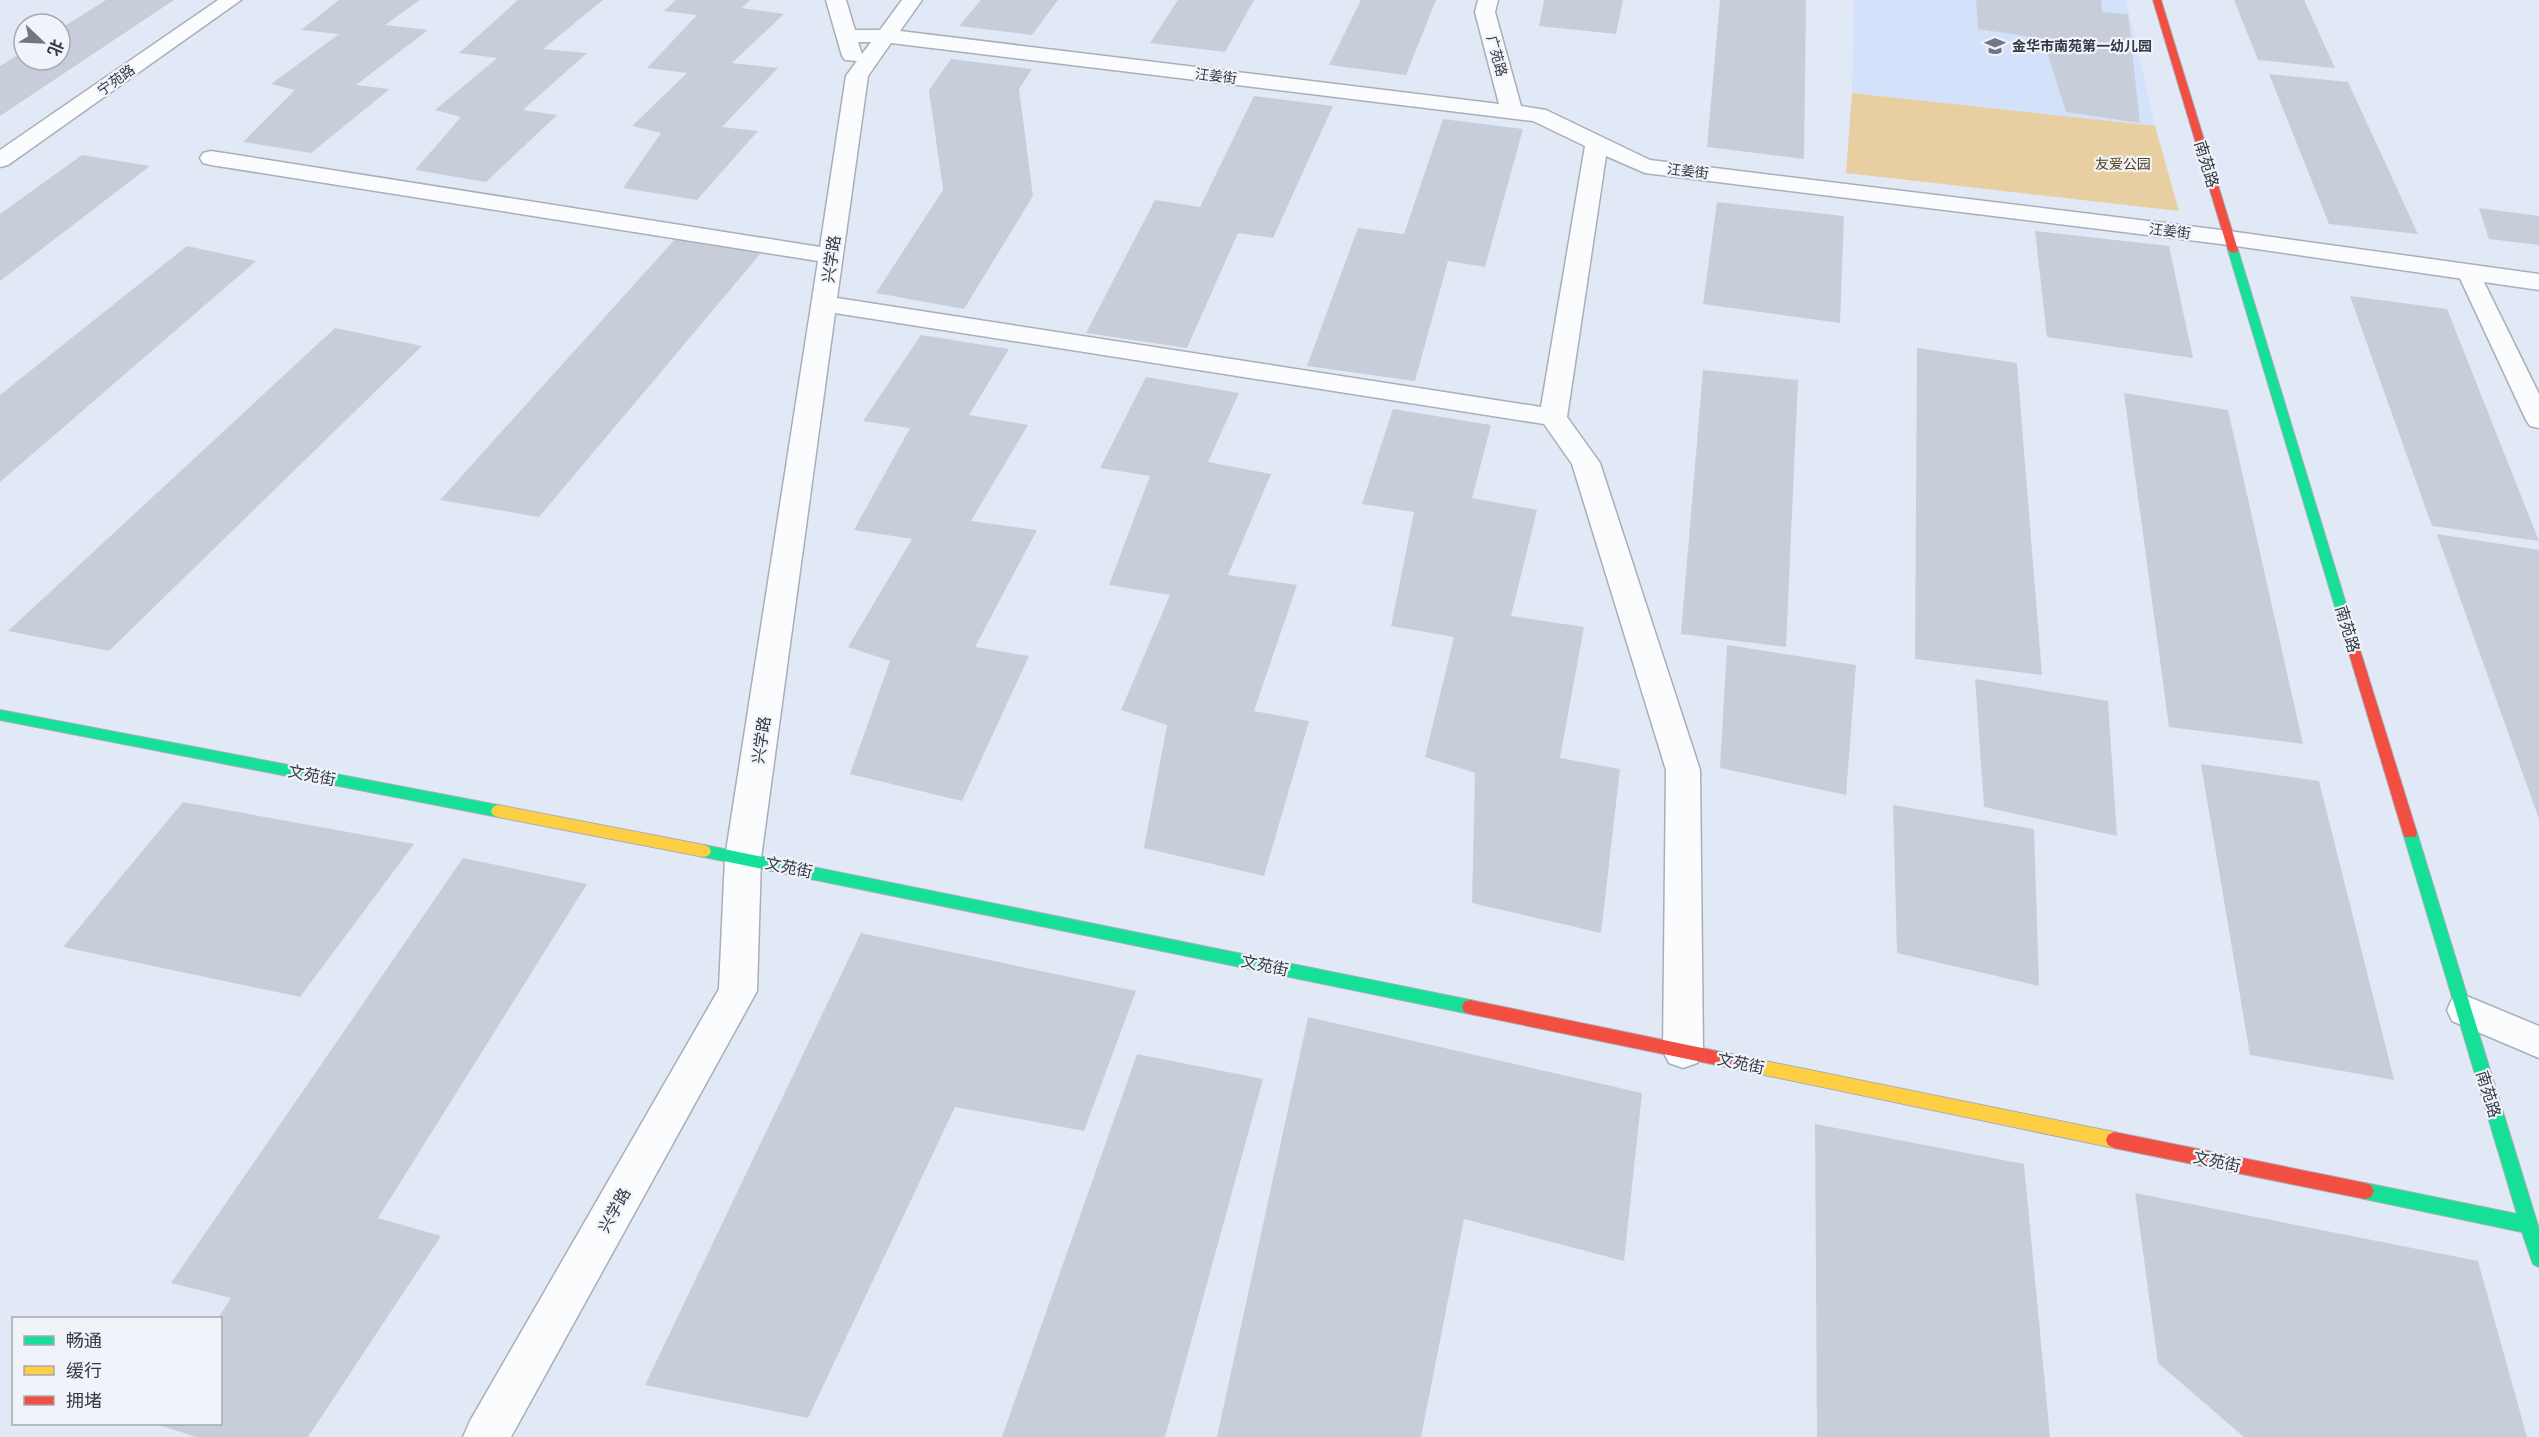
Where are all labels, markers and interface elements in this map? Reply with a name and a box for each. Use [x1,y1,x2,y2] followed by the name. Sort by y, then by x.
[12,12,72,72] north arrow
[1484,34,1510,78] street label: 广苑路
[1983,34,2007,58] school or university icon: 金华市南苑第一幼儿园
[44,37,66,58] text: 北
[2012,38,2152,54] place label: 金华市南苑第一幼儿园
[94,61,138,99] street label: 宁苑路
[1194,66,1238,86] street label: 汪姜街
[2191,139,2222,190] street label: 南苑路
[2095,156,2151,172] park label: 友爱公园
[1666,161,1710,181] street label: 汪姜街
[2148,221,2192,241] street label: 汪姜街
[820,234,843,284] street label: 兴学路
[2332,604,2363,655] street label: 南苑路
[750,715,773,765] street label: 兴学路
[287,763,337,788] street label: 文苑街
[764,854,814,881] street label: 文苑街
[1240,952,1290,979] street label: 文苑街
[1716,1050,1766,1077] street label: 文苑街
[2473,1069,2504,1120] street label: 南苑路
[2192,1148,2242,1175] street label: 文苑街
[595,1185,634,1235] street label: 兴学路
[12,1317,222,1425] legend
[66,1331,102,1351] text: 畅通
[66,1361,102,1381] text: 缓行
[66,1391,102,1411] text: 拥堵

